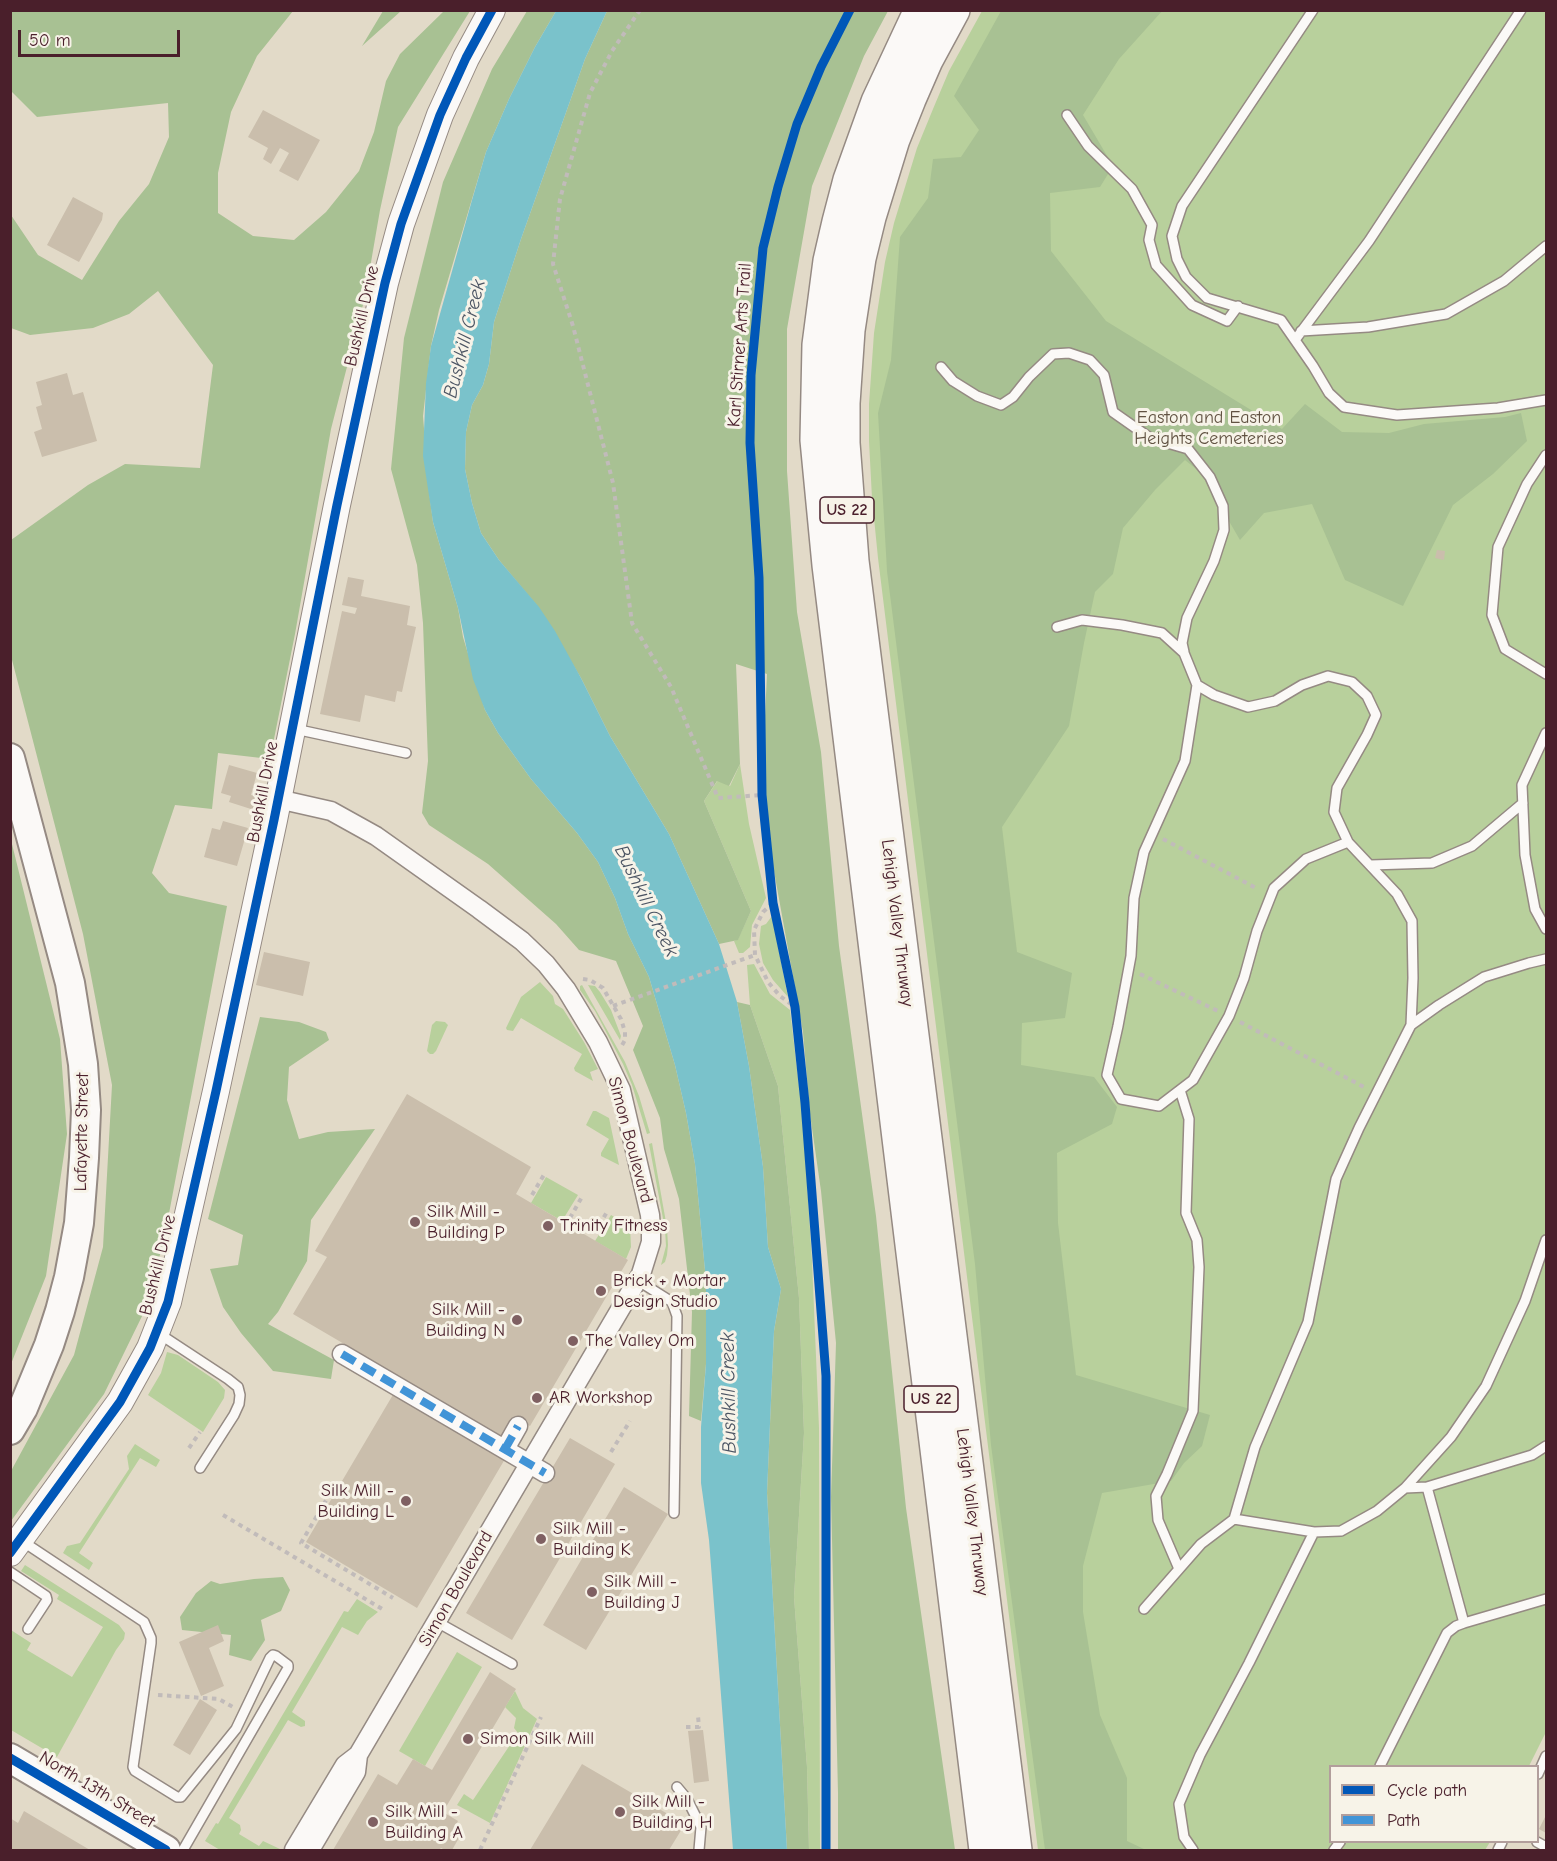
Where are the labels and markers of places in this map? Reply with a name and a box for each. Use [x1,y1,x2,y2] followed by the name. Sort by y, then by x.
[427,1201,505,1244] place label: Silk Mill - Building P
[408,1215,422,1229] marker: Silk Mill - Building P
[560,1215,667,1237] place label: Trinity Fitness
[541,1219,555,1233] marker: Trinity Fitness
[613,1270,726,1312] place label: Brick + Mortar Design Studio
[594,1284,608,1298] marker: Brick + Mortar Design Studio
[426,1299,505,1342] place label: Silk Mill - Building N
[510,1313,524,1327] marker: Silk Mill - Building N
[585,1330,694,1352] place label: The Valley Om
[566,1334,580,1348] marker: The Valley Om
[549,1387,653,1409] place label: AR Workshop
[530,1391,544,1405] marker: AR Workshop
[317,1480,394,1522] place label: Silk Mill - Building L
[399,1494,413,1508] marker: Silk Mill - Building L
[553,1518,631,1561] place label: Silk Mill - Building K
[534,1532,548,1546] marker: Silk Mill - Building K
[604,1571,680,1614] place label: Silk Mill - Building J
[585,1585,599,1599] marker: Silk Mill - Building J
[480,1728,594,1750] place label: Simon Silk Mill
[461,1732,475,1746] marker: Simon Silk Mill
[632,1791,713,1834] place label: Silk Mill - Building H
[385,1801,463,1844] place label: Silk Mill - Building A
[613,1805,627,1819] marker: Silk Mill - Building H
[366,1815,380,1829] marker: Silk Mill - Building A

